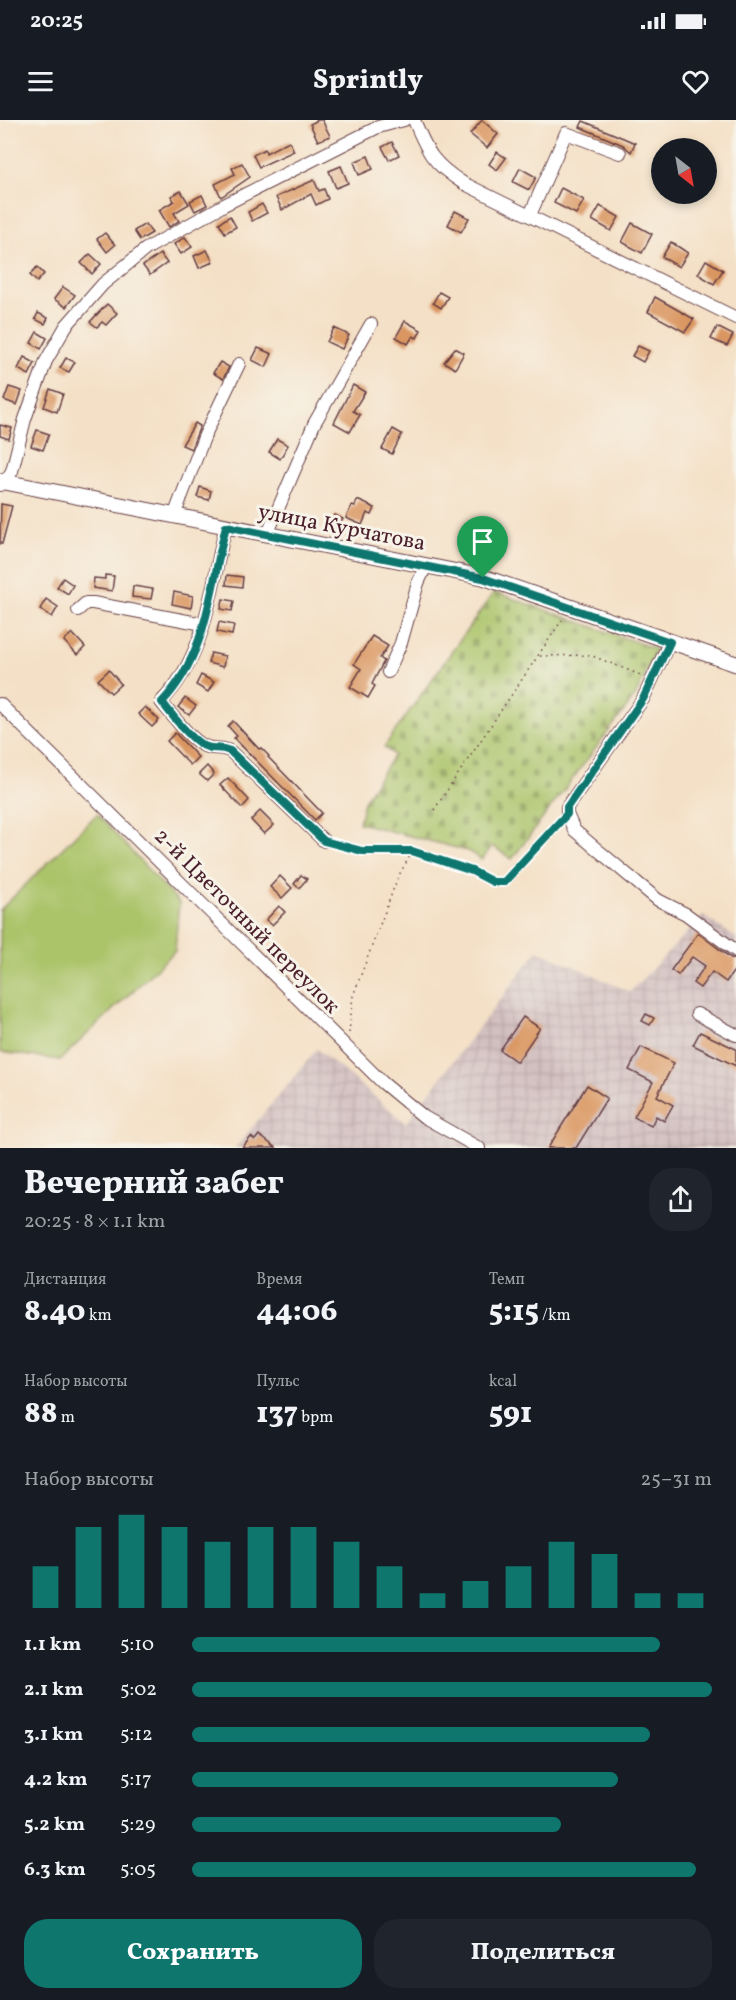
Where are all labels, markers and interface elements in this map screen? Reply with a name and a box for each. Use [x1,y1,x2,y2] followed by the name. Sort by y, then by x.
[30,6,83,37] text: 20:25
[313,62,423,100] text: Sprintly
[24,65,57,98] icon: menu
[679,65,712,98] icon: heart
[651,138,717,204] north arrow
[651,138,717,204] map controls
[255,497,428,560] street label: улица Курчатова
[457,516,508,578] pin
[466,525,499,558] icon: arrive
[146,822,346,1022] street label: 2-й Цветочный переулок
[24,1162,284,1208] text: Вечерний забег
[649,1168,712,1231] button: share
[24,1208,166,1236] text: 20:25 · 8 × 1.1 km
[24,1269,106,1291] text: Дистанция
[256,1269,302,1291] text: Время
[489,1269,525,1291] text: Темп
[24,1291,86,1333] text: 8.40
[256,1291,338,1333] text: 44:06
[489,1291,539,1333] text: 5:15
[86,1305,112,1327] text: km
[539,1305,571,1327] text: /km
[24,1371,128,1393] text: Набор высоты
[256,1371,300,1393] text: Пульс
[489,1371,517,1393] text: kcal
[24,1393,58,1435] text: 88
[256,1393,298,1435] text: 137
[489,1393,532,1435] text: 591
[58,1407,75,1429] text: m
[298,1407,333,1429] text: bpm
[24,1466,154,1494] text: Набор высоты
[641,1466,712,1494] text: 25–31 m
[24,1631,81,1659] text: 1.1 km
[120,1631,154,1659] text: 5:10
[24,1676,84,1704] text: 2.1 km
[120,1676,157,1704] text: 5:02
[24,1721,83,1749] text: 3.1 km
[120,1721,153,1749] text: 5:12
[24,1766,88,1794] text: 4.2 km
[120,1766,152,1794] text: 5:17
[24,1811,85,1839] text: 5.2 km
[120,1811,155,1839] text: 5:29
[24,1856,86,1884] text: 6.3 km
[120,1856,156,1884] text: 5:05
[24,1919,362,1988] button: Сохранить
[374,1919,712,1988] button: Поделиться

